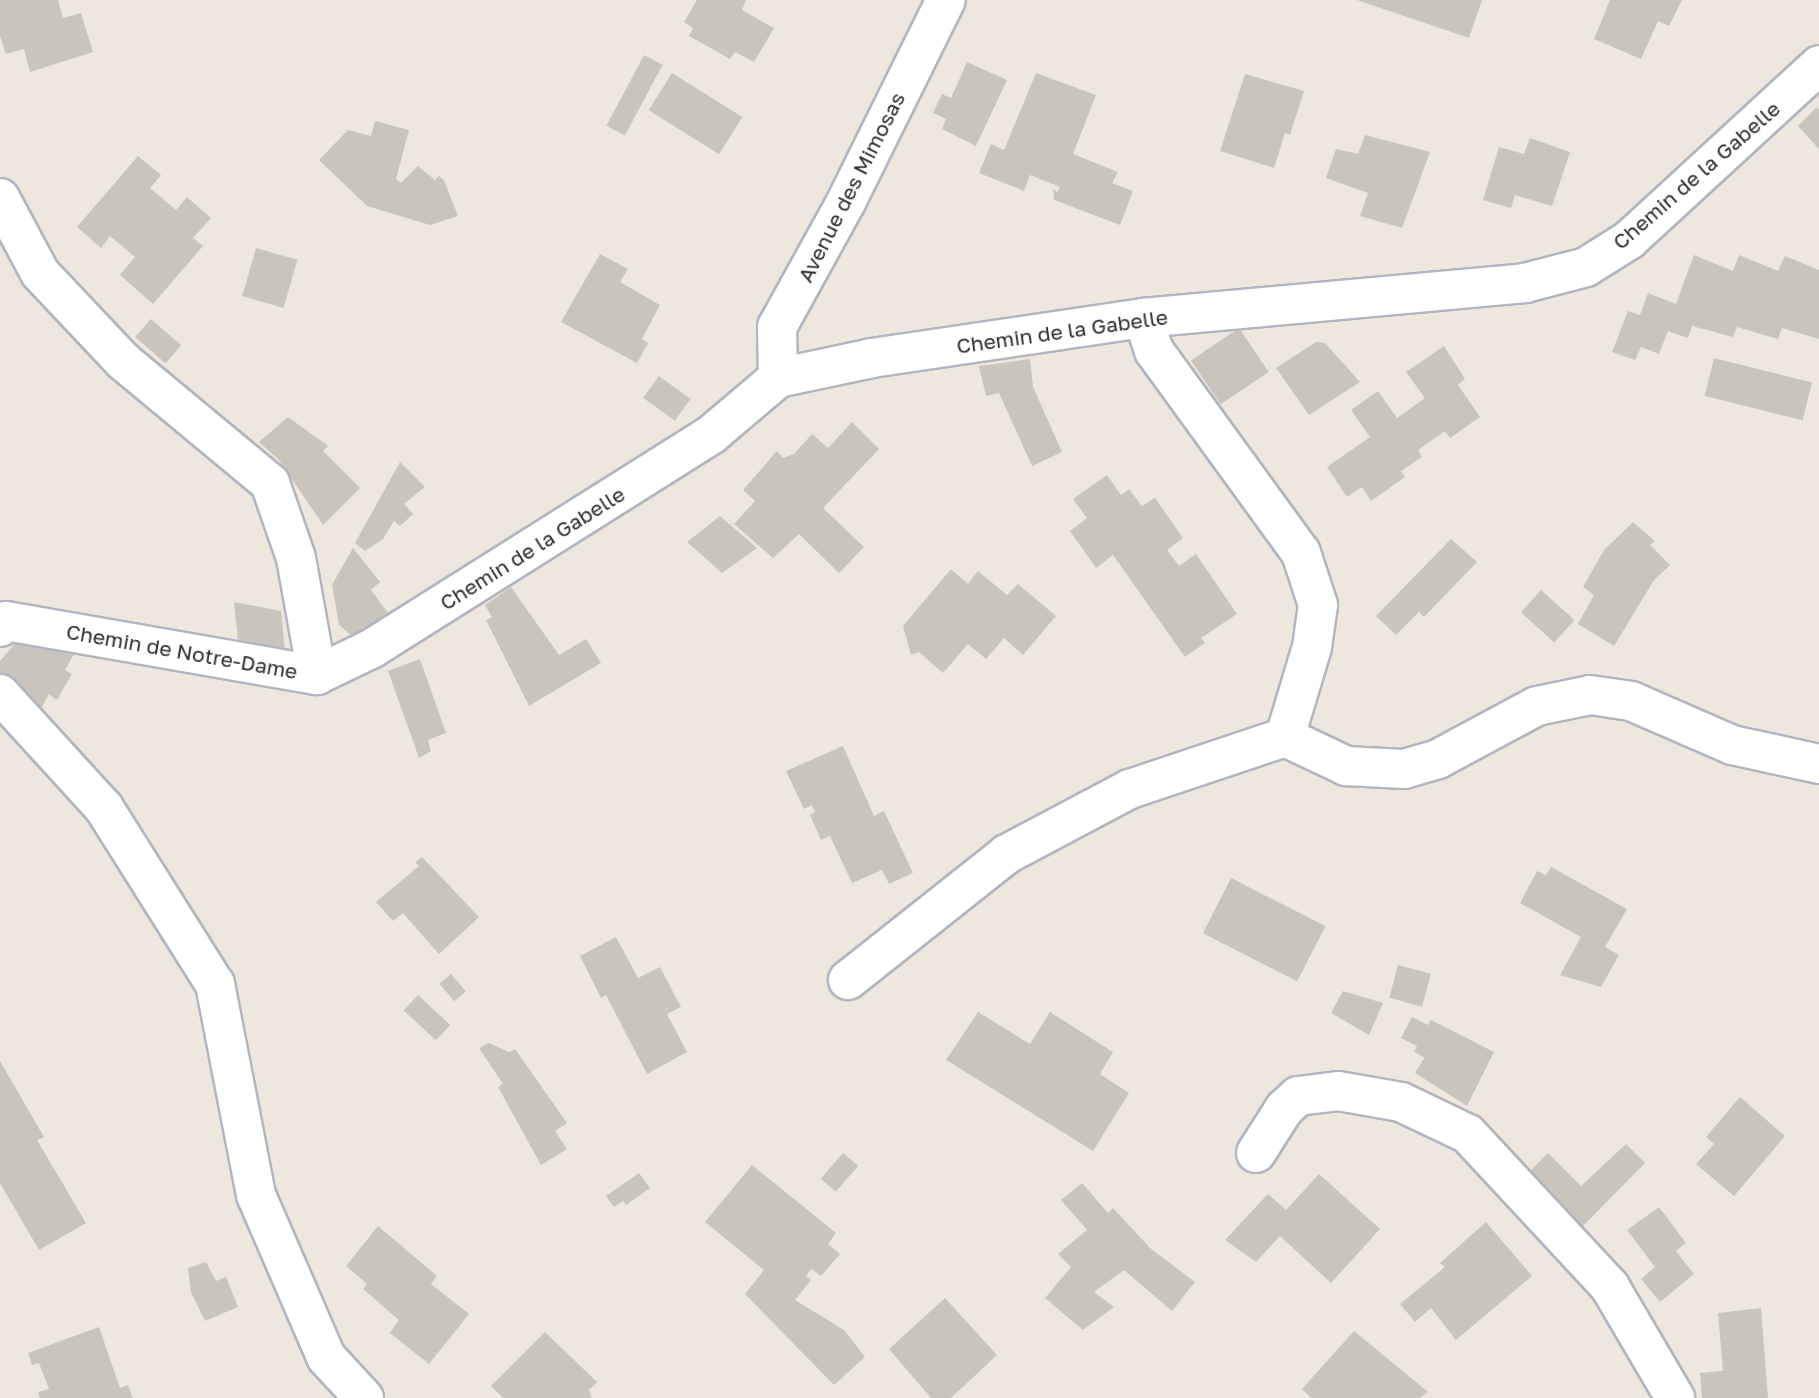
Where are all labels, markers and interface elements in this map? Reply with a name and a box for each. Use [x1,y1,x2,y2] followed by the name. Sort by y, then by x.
[792,88,910,286] street label: Avenue des Mimosas
[1607,96,1785,254] street label: Chemin de la Gabelle
[955,304,1169,358] street label: Chemin de la Gabelle
[435,481,629,615] street label: Chemin de la Gabelle
[64,618,300,684] street label: Chemin de Notre-Dame

